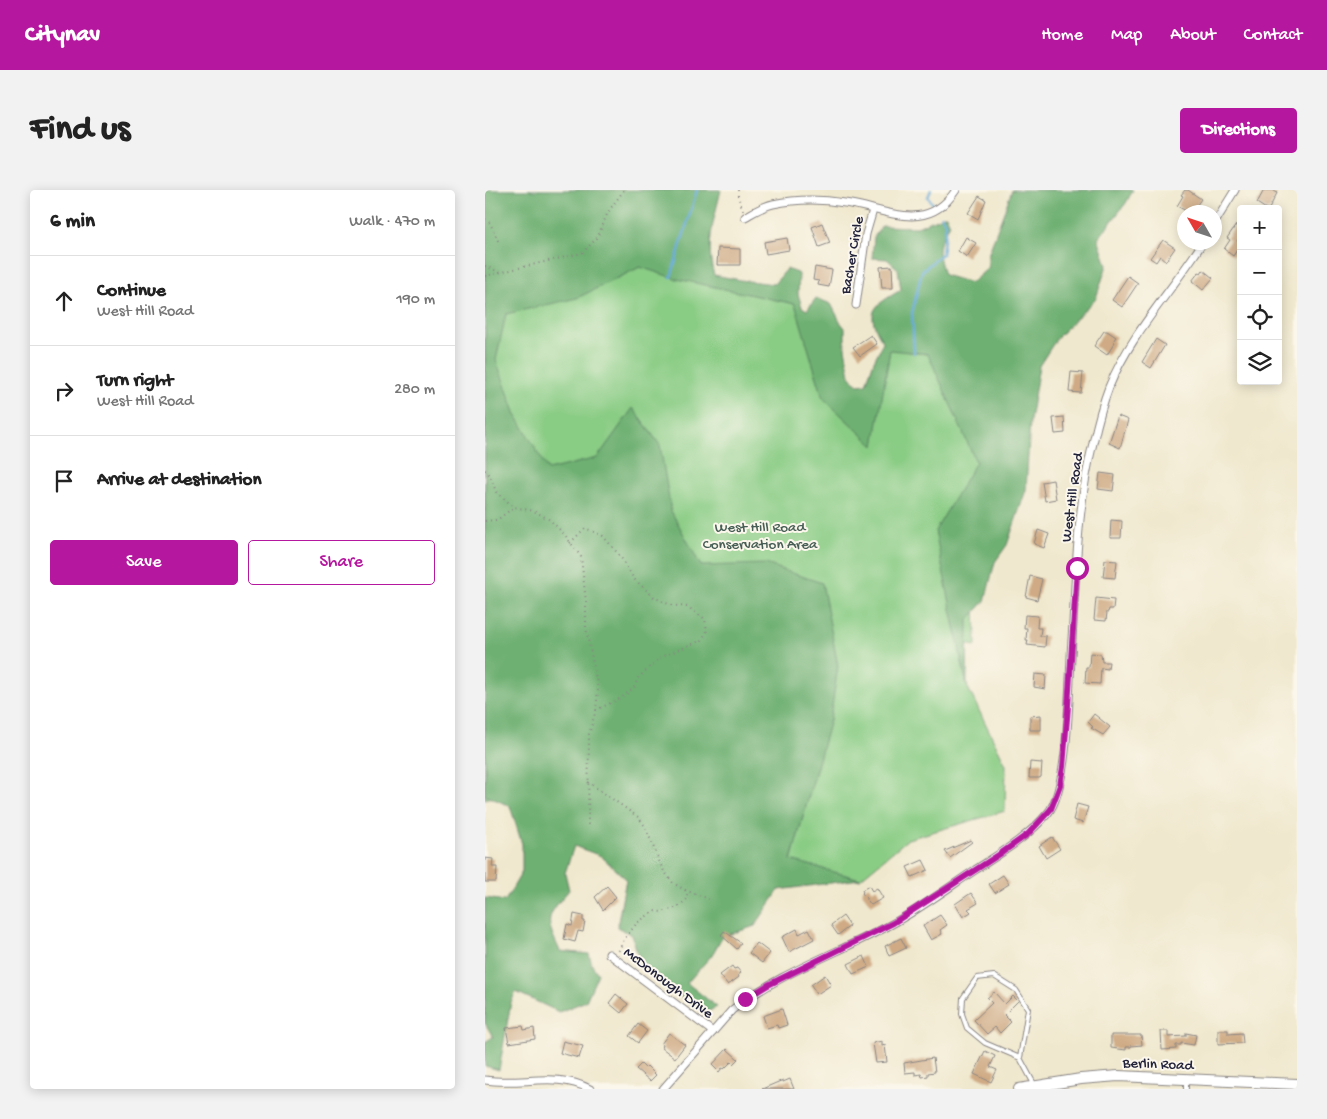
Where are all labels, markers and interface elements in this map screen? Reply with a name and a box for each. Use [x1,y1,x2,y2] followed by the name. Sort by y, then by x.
[25,21,100,50] text: Citynav
[1041,25,1083,46] text: Home
[1111,25,1142,46] text: Map
[1170,25,1216,46] text: About
[1244,25,1302,46] text: Contact
[1180,108,1297,153] button: Directions
[30,110,130,151] text: Find us
[1177,205,1222,250] north arrow
[1237,205,1282,385] map controls
[1237,205,1282,250] button: +
[50,210,95,235] text: 6 min
[349,213,435,232] text: Walk · 470 m
[837,215,869,297] street label: Bacher Circle
[1237,250,1282,295] button: −
[97,280,166,303] text: Continue
[50,287,78,315] icon: ahead
[396,291,435,310] text: 190 m
[1237,295,1282,340] button: locate
[97,303,193,322] text: West Hill Road
[1237,340,1282,385] button: layers
[97,370,173,393] text: Turn right
[50,377,78,405] icon: right
[394,381,435,400] text: 280 m
[97,393,193,412] text: West Hill Road
[1058,450,1088,543] street label: West Hill Road
[50,467,78,495] icon: arrive
[97,469,261,492] text: Arrive at destination
[703,519,818,554] park label: West Hill Road Conservation Area
[50,540,238,585] button: Save
[248,540,435,585] button: Share
[1066,557,1089,580] route start
[619,944,716,1023] street label: McDonough Drive
[734,988,757,1011] route end
[1121,1055,1195,1075] street label: Berlin Road

